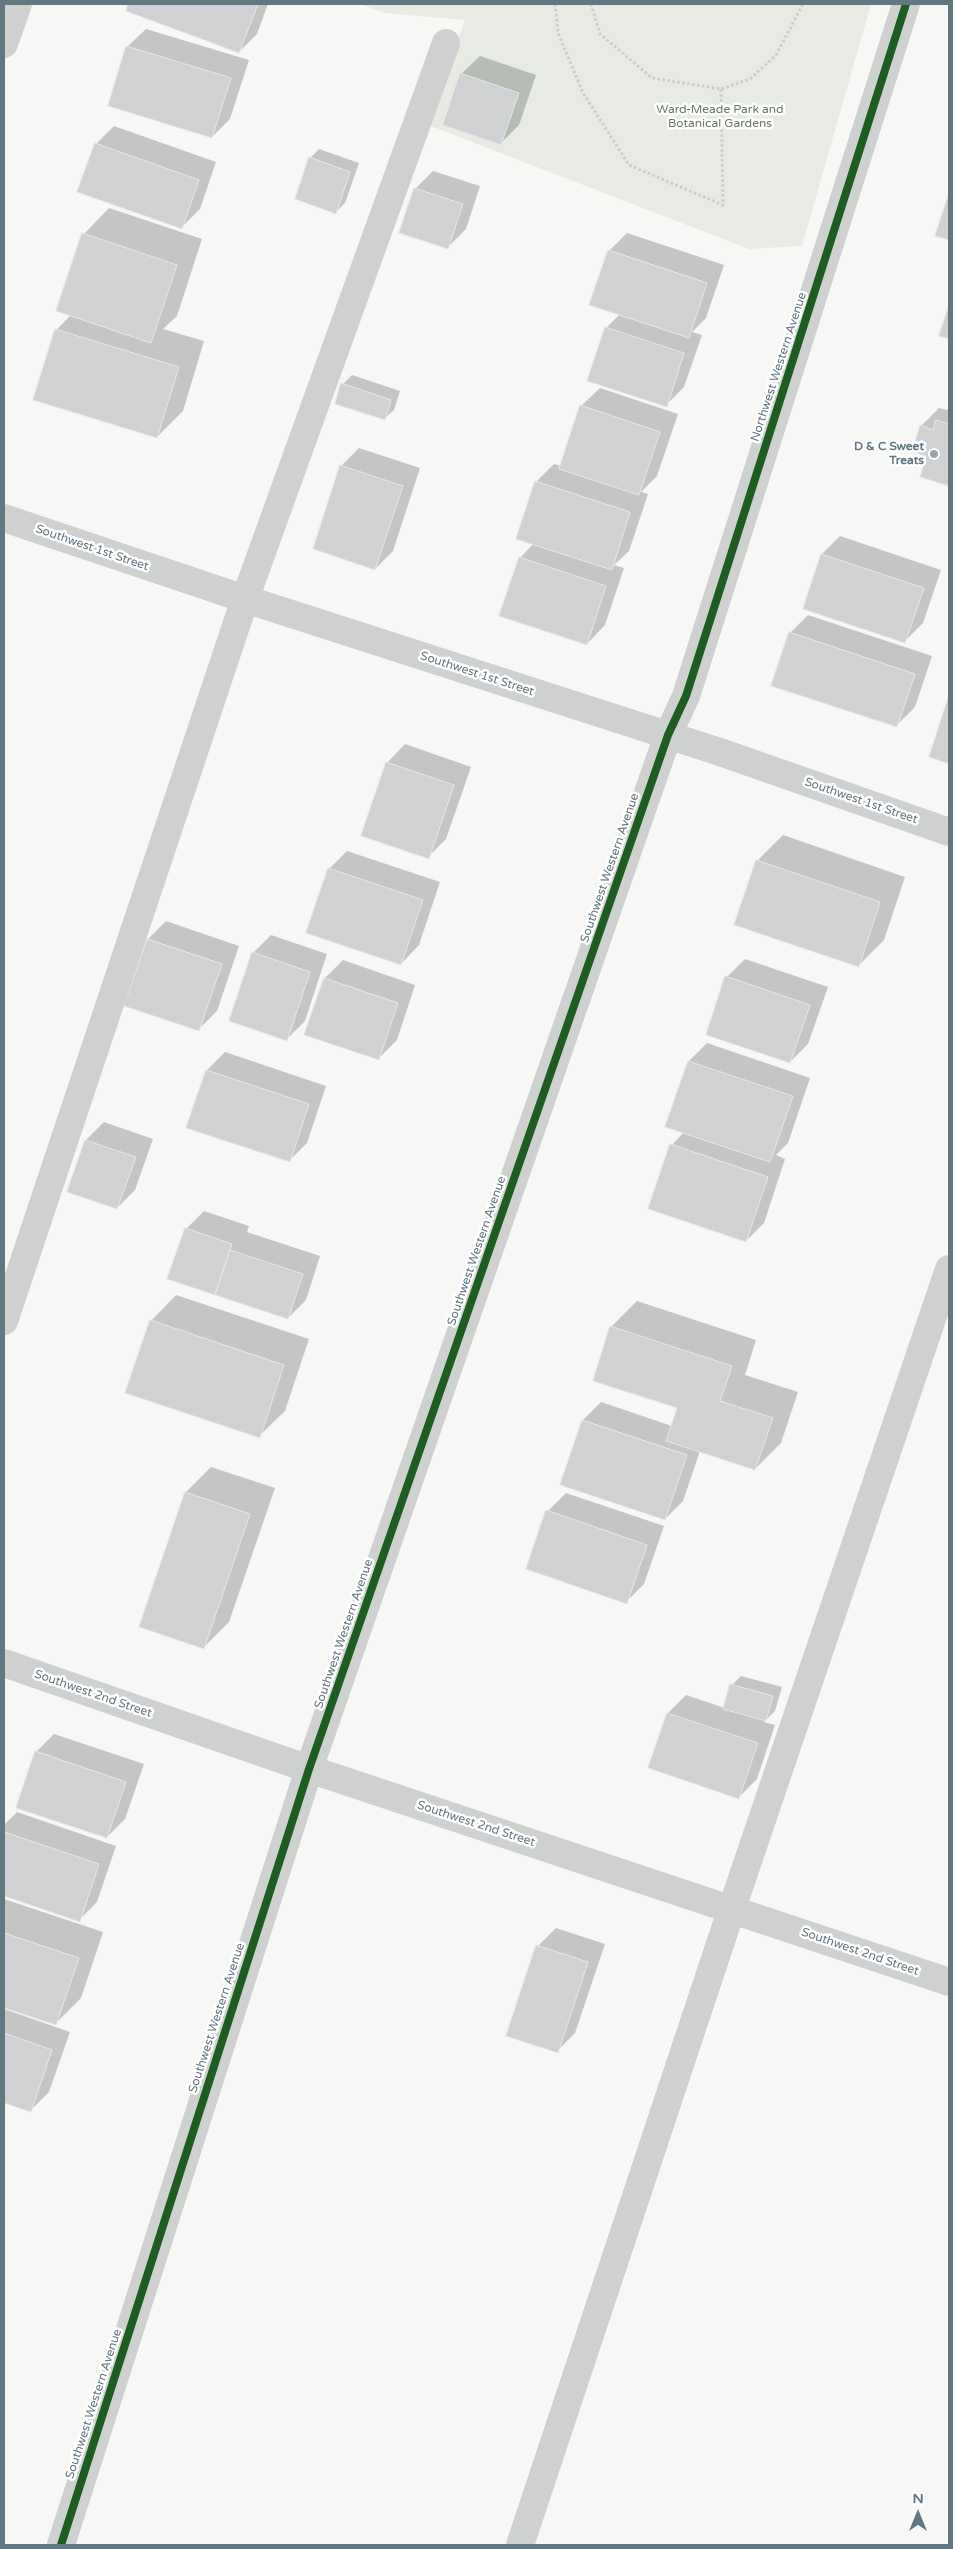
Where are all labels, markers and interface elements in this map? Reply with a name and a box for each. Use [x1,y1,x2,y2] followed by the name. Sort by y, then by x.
[656,103,784,131] park label: Ward-Meade Park and Botanical Gardens
[748,291,810,443] street label: Northwest Western Avenue
[854,440,924,468] place label: D & C Sweet Treats
[928,448,940,460] marker: D & C Sweet Treats
[34,522,150,574] street label: Southwest 1st Street
[418,649,536,699] street label: Southwest 1st Street
[803,775,919,827] street label: Southwest 1st Street
[578,792,642,944] street label: Southwest Western Avenue
[445,1175,509,1327] street label: Southwest Western Avenue
[312,1558,376,1710] street label: Southwest Western Avenue
[32,1667,154,1721] street label: Southwest 2nd Street
[415,1798,537,1850] street label: Southwest 2nd Street
[799,1925,921,1979] street label: Southwest 2nd Street
[186,1941,248,2095] street label: Southwest Western Avenue
[63,2327,125,2481] street label: Southwest Western Avenue
[893,2489,943,2539] north arrow
[912,2490,924,2507] text: N

